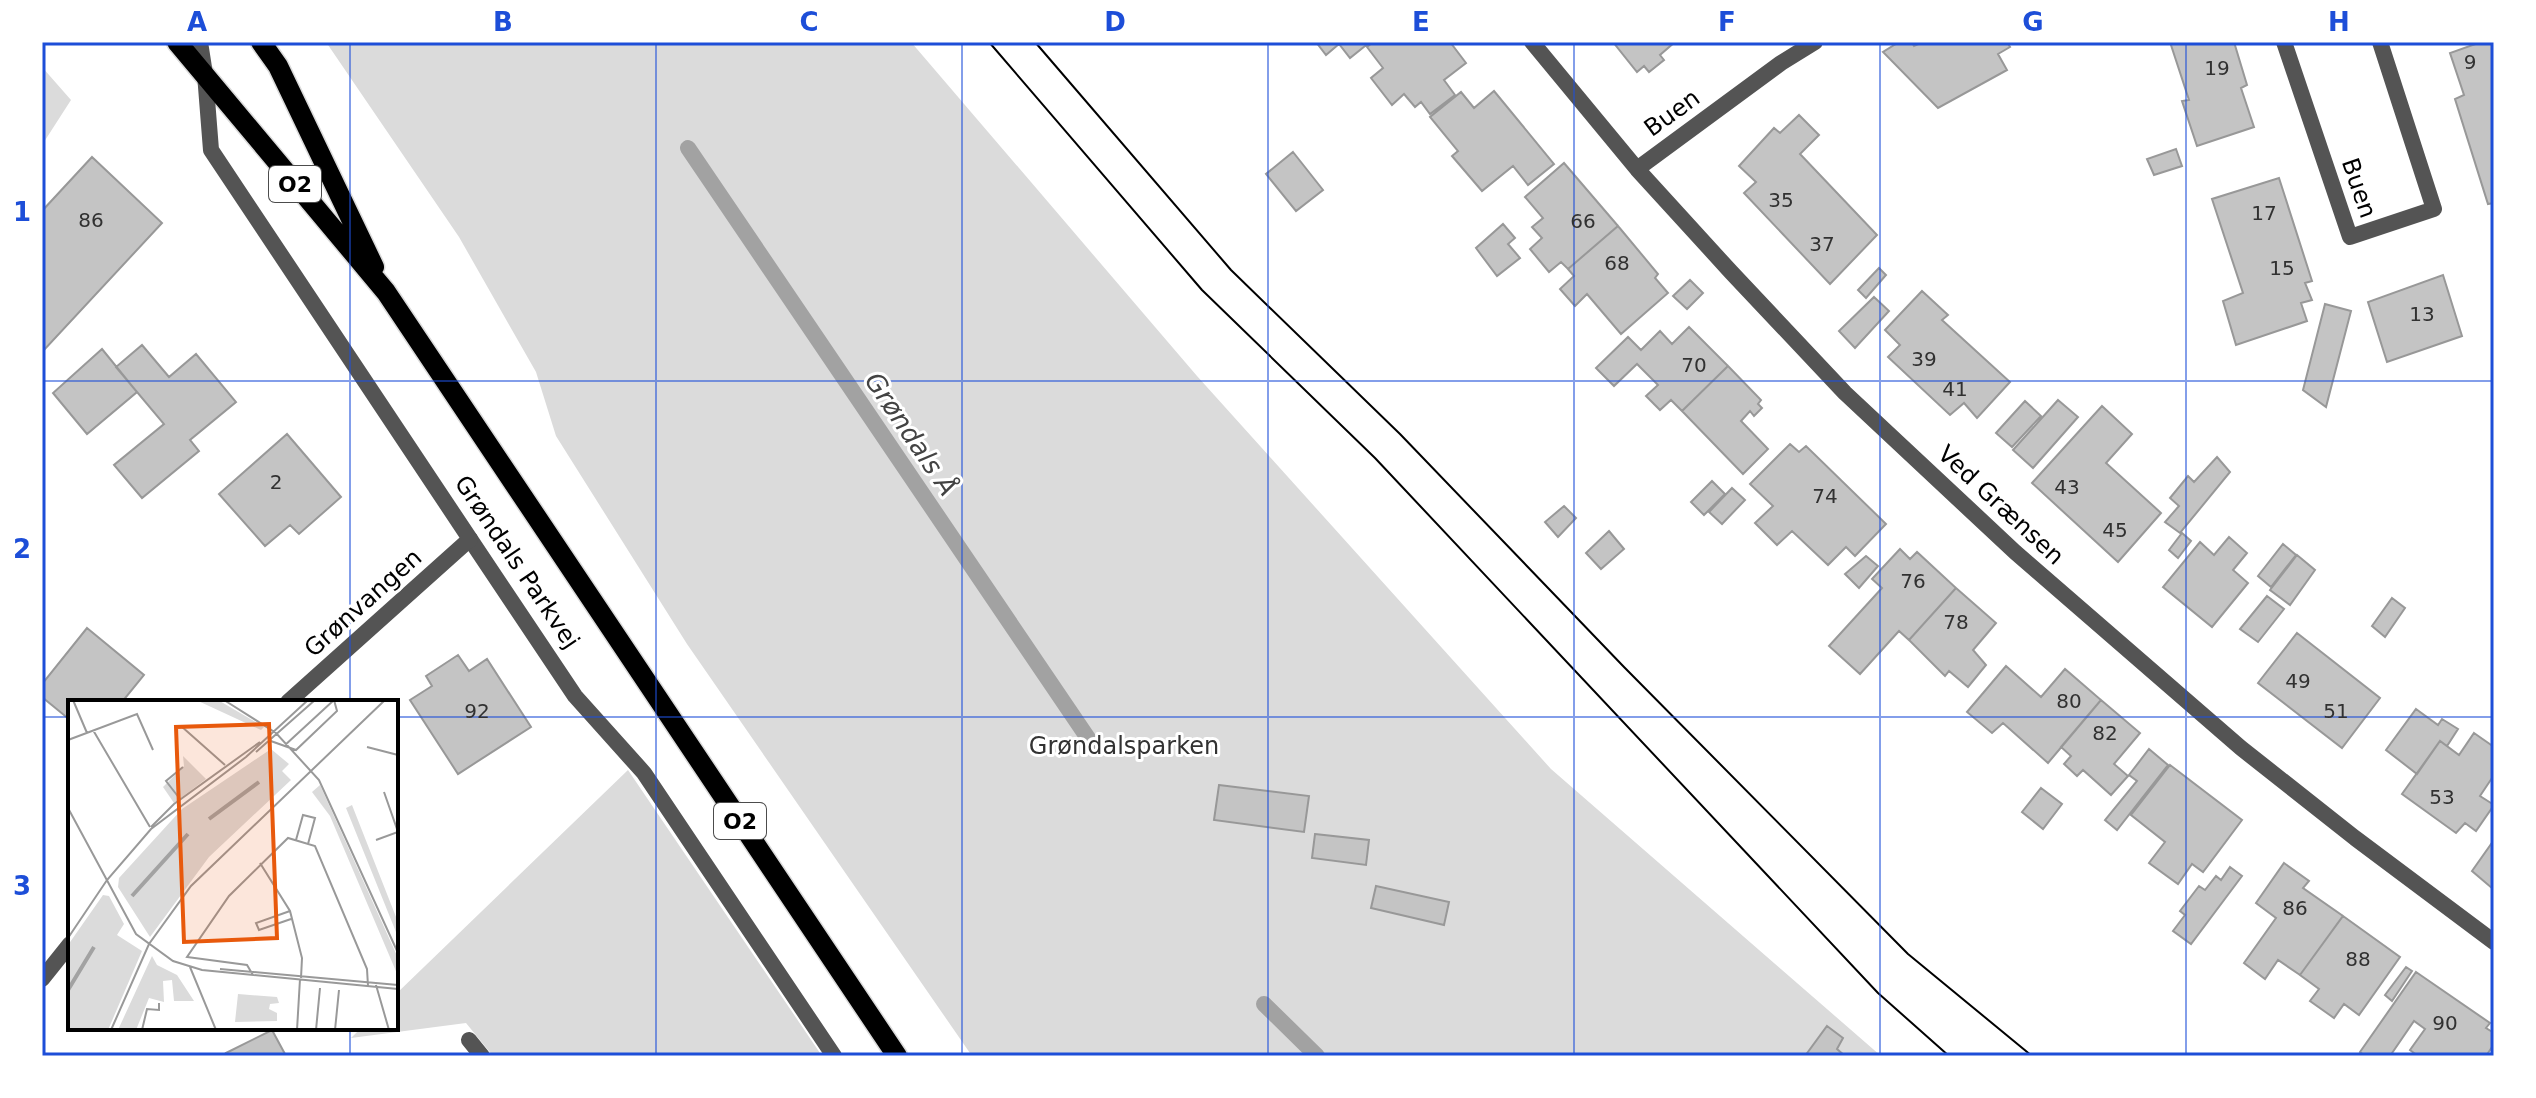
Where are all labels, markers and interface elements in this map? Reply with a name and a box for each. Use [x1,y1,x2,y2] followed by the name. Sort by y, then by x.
[187,7,207,37] text: A
[493,7,513,37] text: B
[799,7,819,37] text: C
[1104,7,1126,37] text: D
[1412,7,1430,37] text: E
[1718,7,1736,37] text: F
[2022,7,2044,37] text: G
[2328,7,2350,37] text: H
[2464,50,2476,74] house number: 9
[2204,56,2230,80] house number: 19
[1639,84,1705,142] street label: Buen
[2336,154,2382,222] street label: Buen
[269,166,321,202] road number: O2
[1768,188,1794,212] house number: 35
[13,197,31,227] text: 1
[2251,201,2277,225] house number: 17
[78,208,104,232] house number: 86
[1570,209,1596,233] house number: 66
[1809,232,1835,256] house number: 37
[1604,251,1630,275] house number: 68
[2269,256,2295,280] house number: 15
[2409,302,2435,326] house number: 13
[1911,347,1937,371] house number: 39
[1681,353,1707,377] house number: 70
[859,366,964,501] water label: Grøndals Å
[1942,377,1968,401] house number: 41
[1932,440,2070,570] street label: Ved Grænsen
[270,470,282,494] house number: 2
[449,470,585,654] street label: Grøndals Parkvej
[2054,475,2080,499] house number: 43
[1812,484,1838,508] house number: 74
[2102,518,2128,542] house number: 45
[13,534,31,564] text: 2
[299,543,427,663] street label: Grønvangen
[1900,569,1926,593] house number: 76
[1943,610,1969,634] house number: 78
[2285,669,2311,693] house number: 49
[2056,689,2082,713] house number: 80
[464,699,490,723] house number: 92
[2323,699,2349,723] house number: 51
[68,700,398,1030] inset map
[2092,721,2118,745] house number: 82
[1029,732,1219,760] park label: Grøndalsparken
[2429,785,2455,809] house number: 53
[714,803,766,839] road number: O2
[13,871,31,901] text: 3
[2282,896,2308,920] house number: 86
[2345,947,2371,971] house number: 88
[2432,1011,2458,1035] house number: 90

